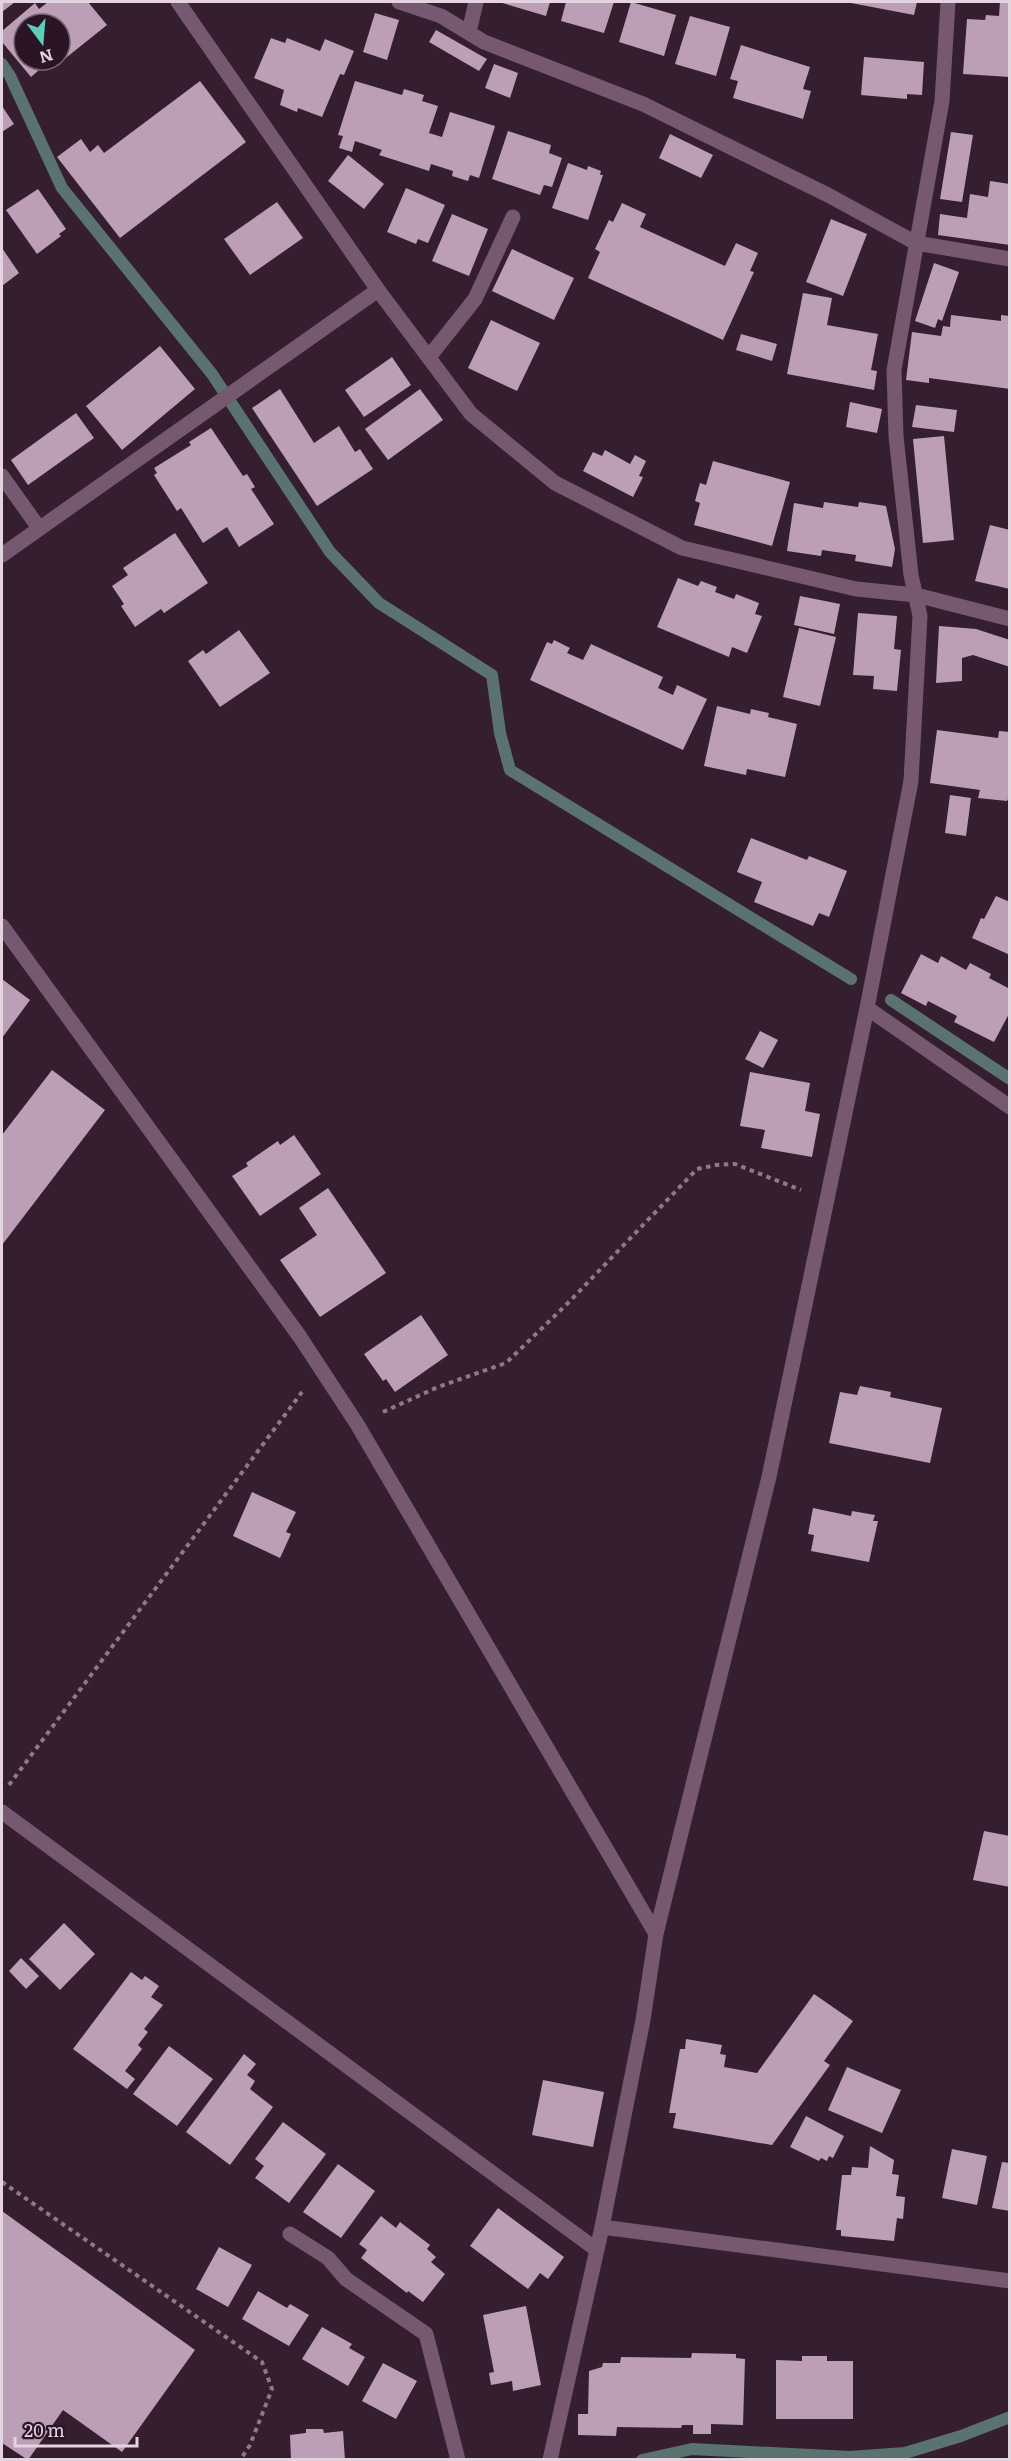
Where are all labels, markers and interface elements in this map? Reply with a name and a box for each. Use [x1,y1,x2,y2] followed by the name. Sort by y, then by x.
[12,12,72,72] north arrow
[37,44,56,71] text: N
[15,2410,136,2448] scale bar
[24,2416,65,2443] text: 20 m

